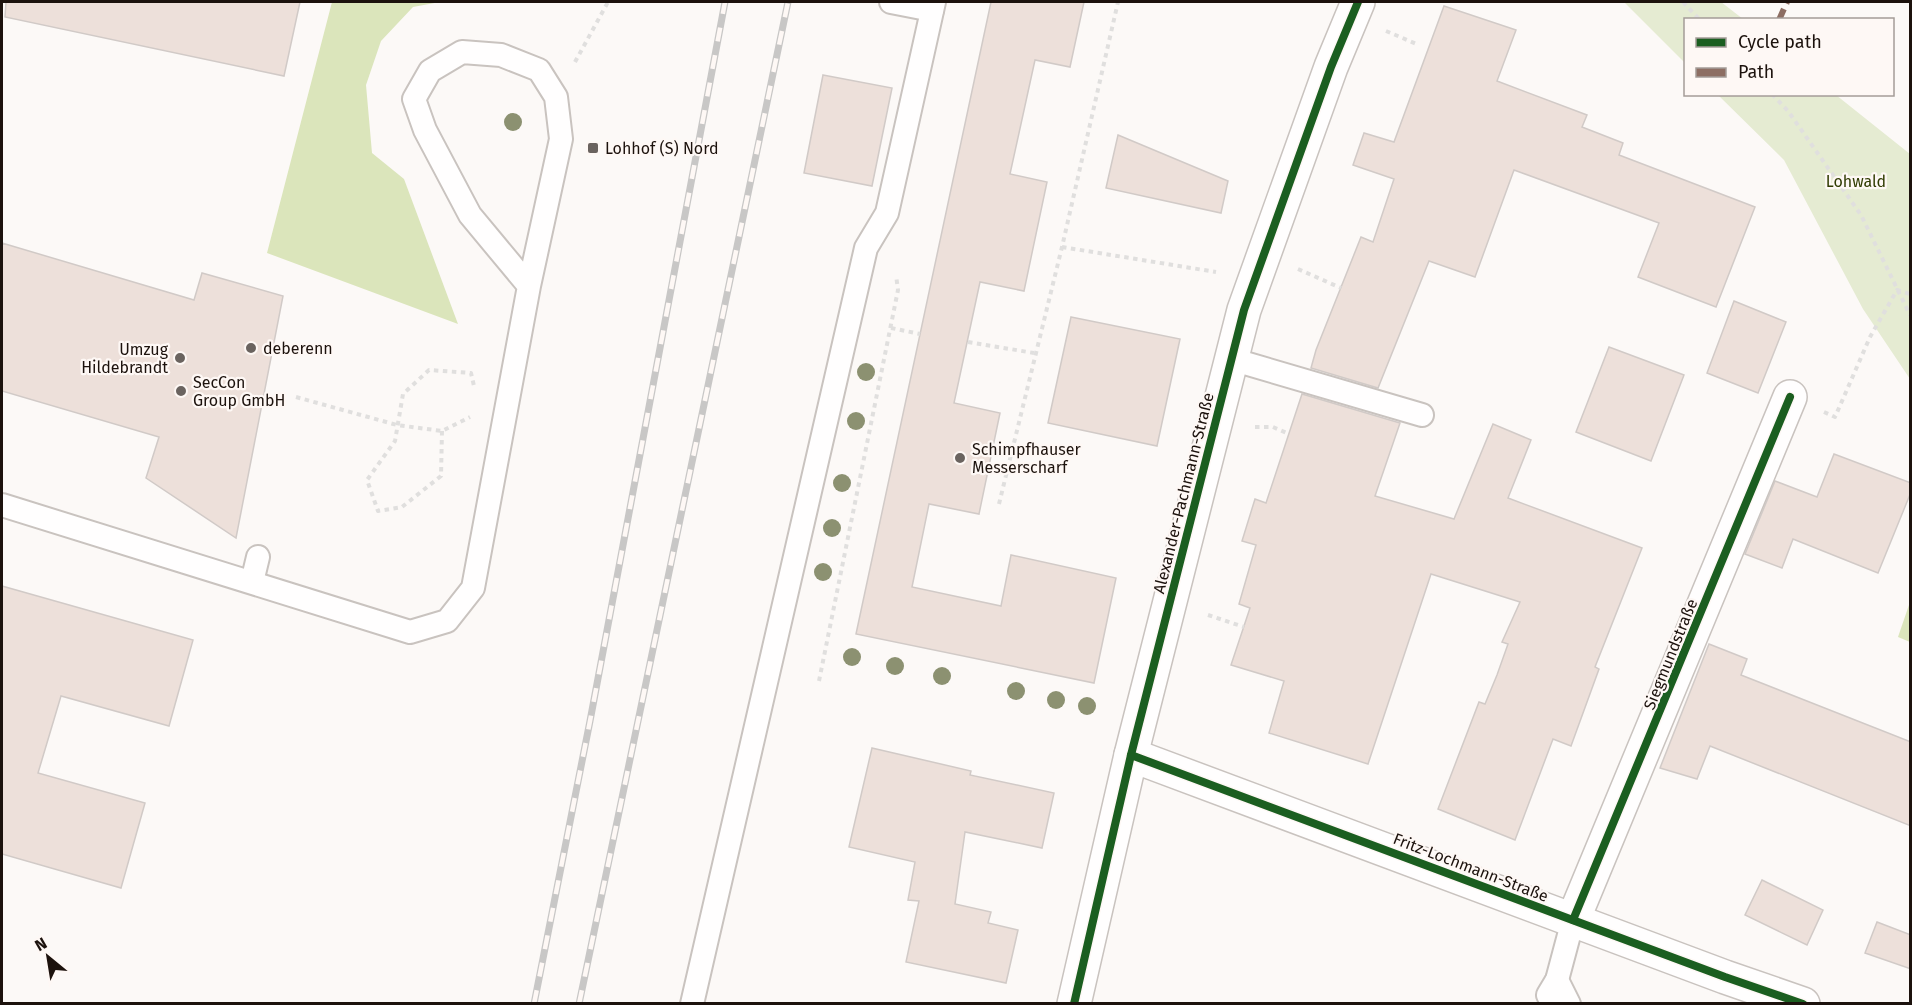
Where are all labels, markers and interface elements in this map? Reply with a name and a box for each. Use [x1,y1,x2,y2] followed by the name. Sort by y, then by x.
[1684,18,1894,96] legend
[1738,31,1822,53] text: Cycle path
[1738,61,1774,83] text: Path
[605,139,718,158] place label: Lohhof (S) Nord
[586,141,600,155] marker: Lohhof (S) Nord
[1826,172,1886,191] park label: Lohwald
[263,339,333,358] place label: deberenn
[81,340,169,377] place label: Umzug Hildebrandt
[244,341,258,355] marker: deberenn
[173,351,187,365] marker: Umzug Hildebrandt
[193,373,285,410] place label: SecCon Group GmbH
[174,384,188,398] marker: SecCon Group GmbH
[1149,391,1218,596] street label: Alexander-Pachmann-Straße
[972,440,1081,477] place label: Schimpfhauser Messerscharf
[953,451,967,465] marker: Schimpfhauser Messerscharf
[1640,596,1701,712] street label: Siegmundstraße
[1391,829,1551,906] street label: Fritz-Lochmann-Straße
[18,927,78,987] north arrow
[31,934,50,955] text: N

